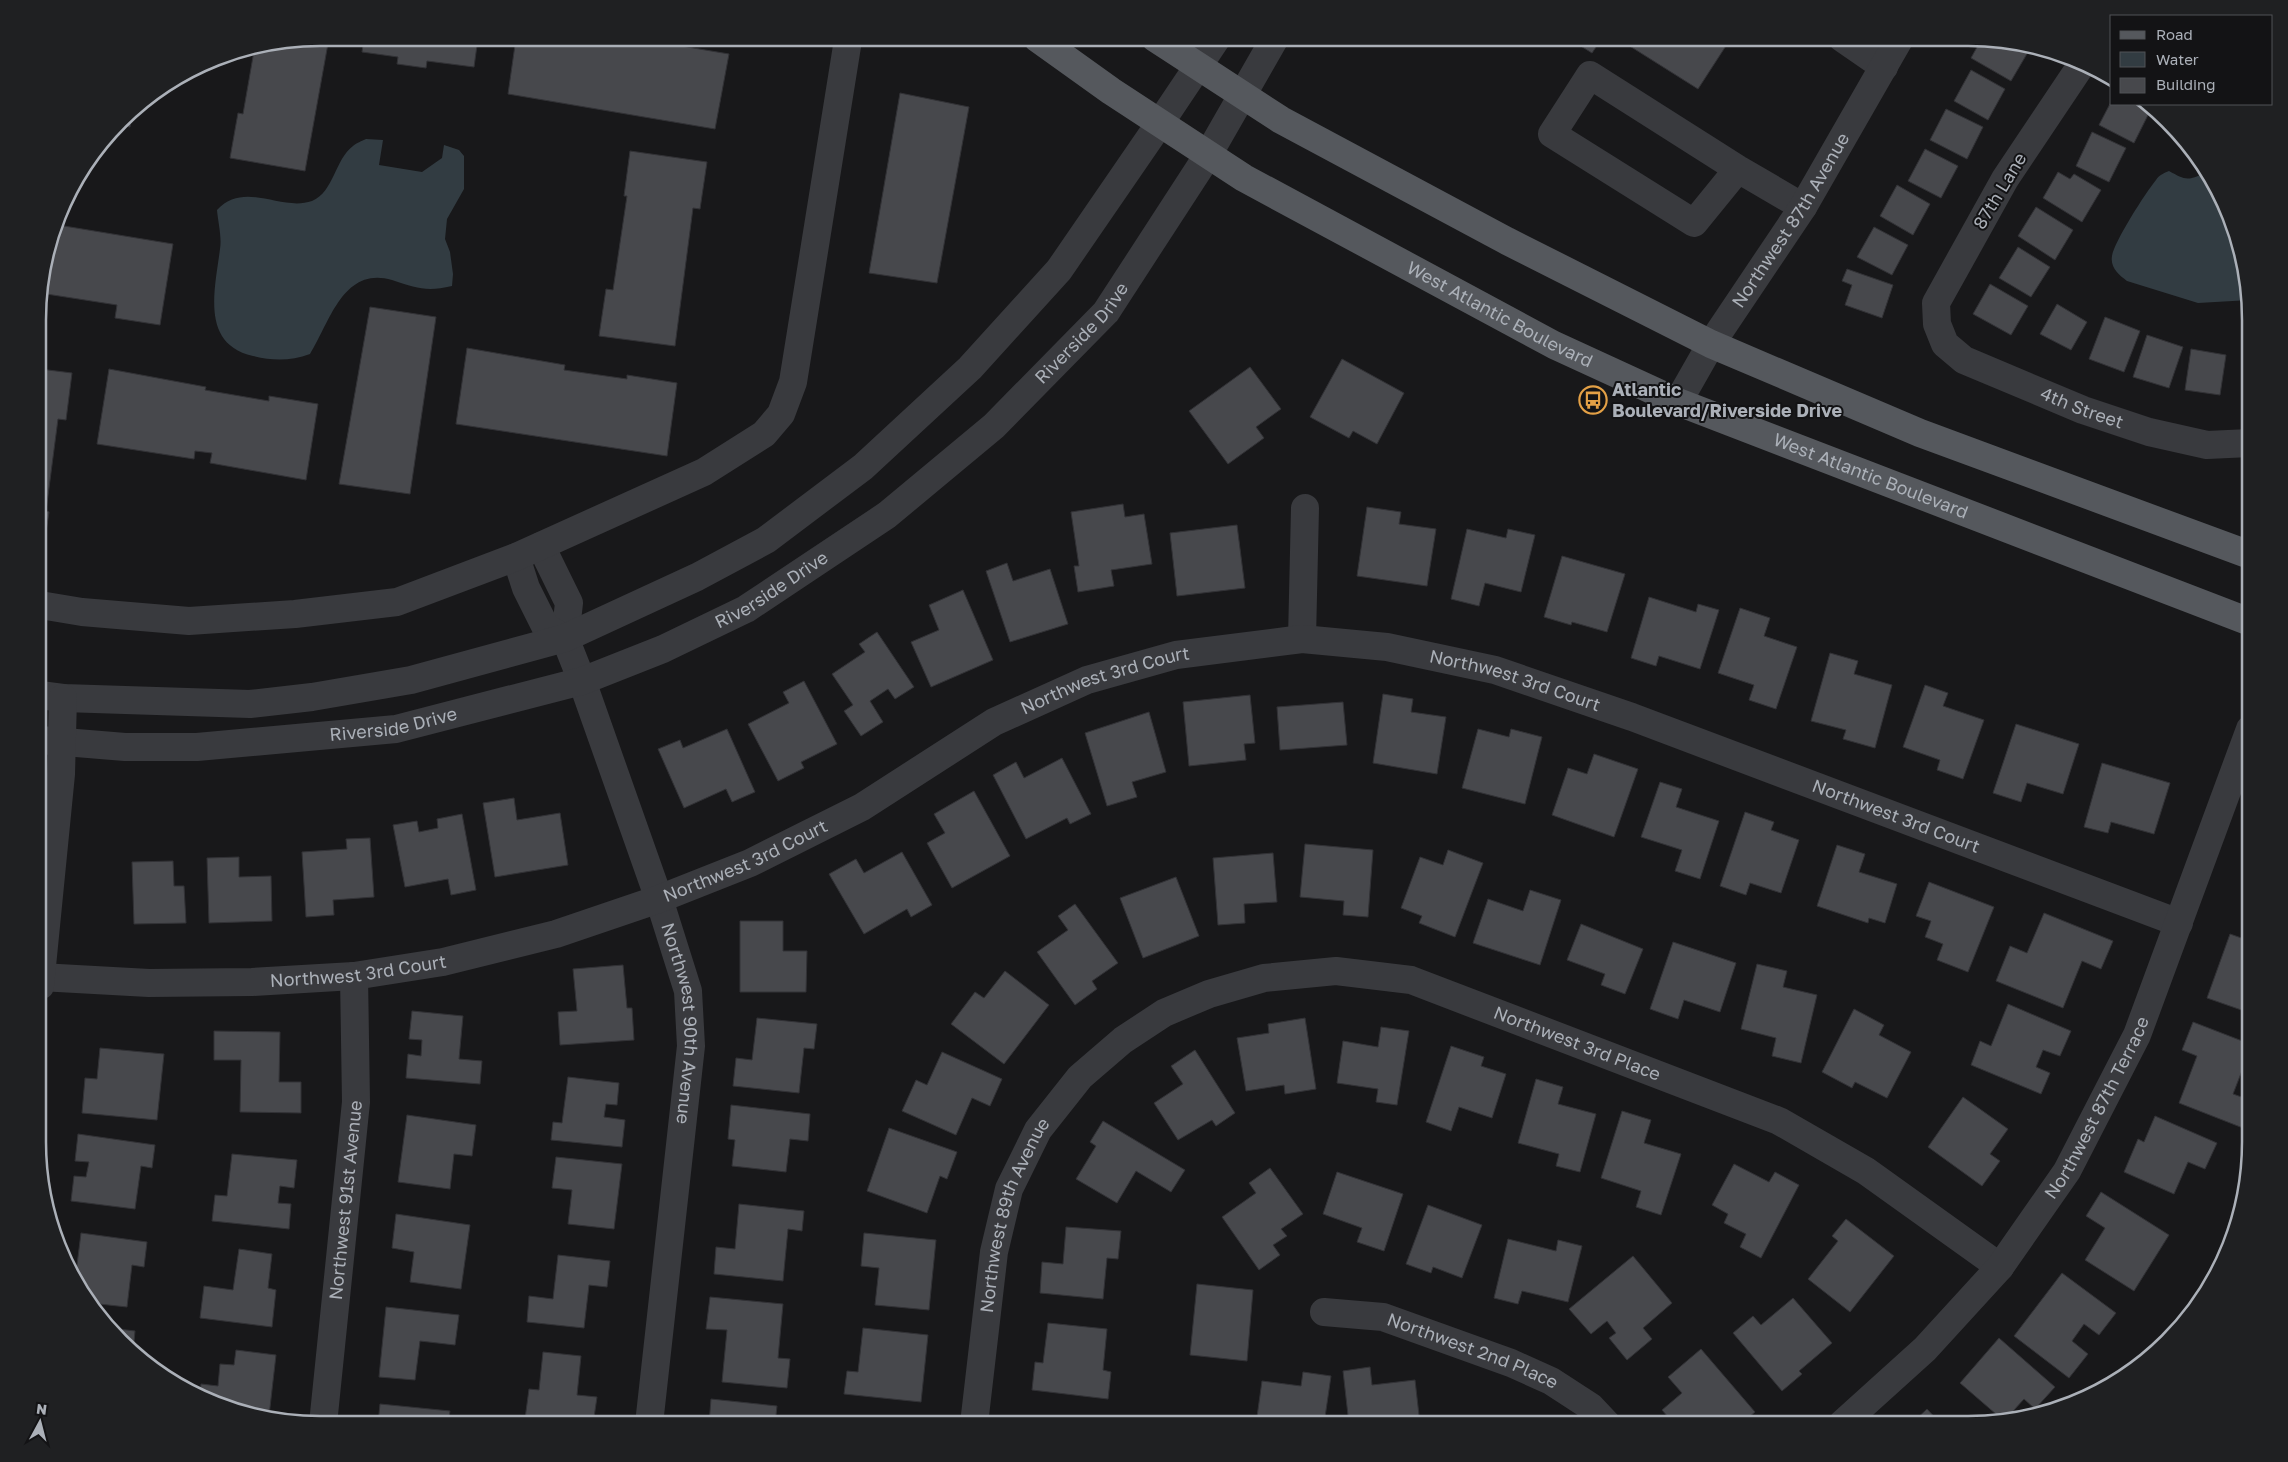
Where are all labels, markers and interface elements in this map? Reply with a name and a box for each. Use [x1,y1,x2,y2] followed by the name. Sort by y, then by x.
[2110,15,2273,105] legend
[2156,25,2193,43] text: Road
[2156,50,2199,68] text: Water
[2156,75,2216,93] text: Building
[1727,128,1853,312] street label: Northwest 87th Avenue
[1968,148,2031,233] street label: 87th Lane
[1403,256,1597,371] street label: West Atlantic Boulevard
[1030,278,1132,388] street label: Riverside Drive
[1612,378,1842,421] place label: Atlantic Boulevard/Riverside Drive
[2037,381,2126,433] street label: 4th Street
[1578,385,1608,415] bus stop icon: Atlantic Boulevard/Riverside Drive
[1770,428,1972,523] street label: West Atlantic Boulevard
[711,546,832,632] street label: Riverside Drive
[1017,641,1191,719] street label: Northwest 3rd Court
[1428,644,1604,715] street label: Northwest 3rd Court
[328,702,459,745] street label: Riverside Drive
[1809,774,1983,857] street label: Northwest 3rd Court
[660,814,831,906] street label: Northwest 3rd Court
[657,920,703,1125] street label: Northwest 90th Avenue
[269,950,448,991] street label: Northwest 3rd Court
[1491,1001,1664,1085] street label: Northwest 3rd Place
[2039,1013,2153,1203] street label: Northwest 87th Terrace
[324,1099,366,1301] street label: Northwest 91st Avenue
[975,1113,1054,1314] street label: Northwest 89th Avenue
[1384,1307,1563,1393] street label: Northwest 2nd Place
[15,1397,65,1447] north arrow
[35,1400,48,1418] text: N

